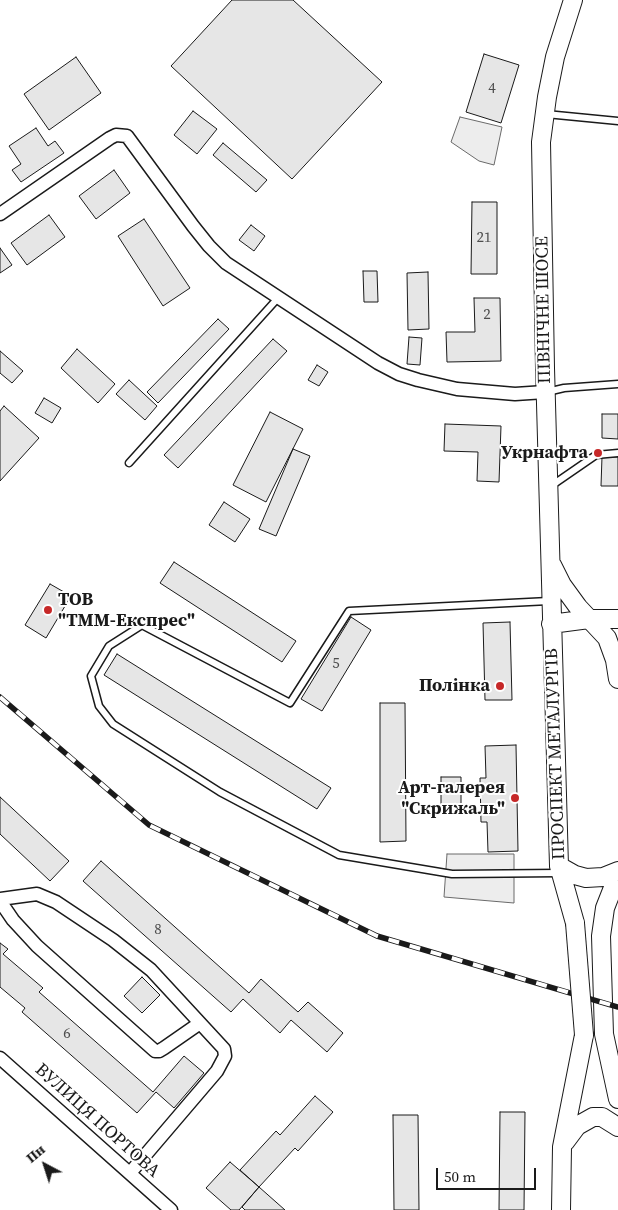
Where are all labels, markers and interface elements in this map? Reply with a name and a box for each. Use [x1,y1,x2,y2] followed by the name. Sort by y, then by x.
[488,80,496,98] house number: 4
[477,229,491,247] house number: 21
[532,236,556,384] street label: ПІВНІЧНЕ ШОСЕ
[483,306,491,324] house number: 2
[501,442,588,464] place label: Укрнафта
[592,447,604,459] marker: Укрнафта
[58,589,195,632] place label: ТОВ "ТММ-Експрес"
[42,604,54,616] marker: ТОВ "ТММ-Експрес"
[542,648,570,860] street label: ПРОСПЕКТ МЕТАЛУРГІВ
[332,655,340,673] house number: 5
[419,675,490,697] place label: Полінка
[494,680,506,692] marker: Полінка
[398,777,505,820] place label: Арт-галерея "Скрижаль"
[509,792,521,804] marker: Арт-галерея "Скрижаль"
[154,921,162,939] house number: 8
[63,1025,71,1043] house number: 6
[30,1059,164,1183] street label: ВУЛИЦЯ ПОРТОВА
[20,1140,70,1190] north arrow
[21,1140,49,1167] text: Пн
[438,1158,538,1190] scale bar
[444,1166,476,1187] text: 50 m

